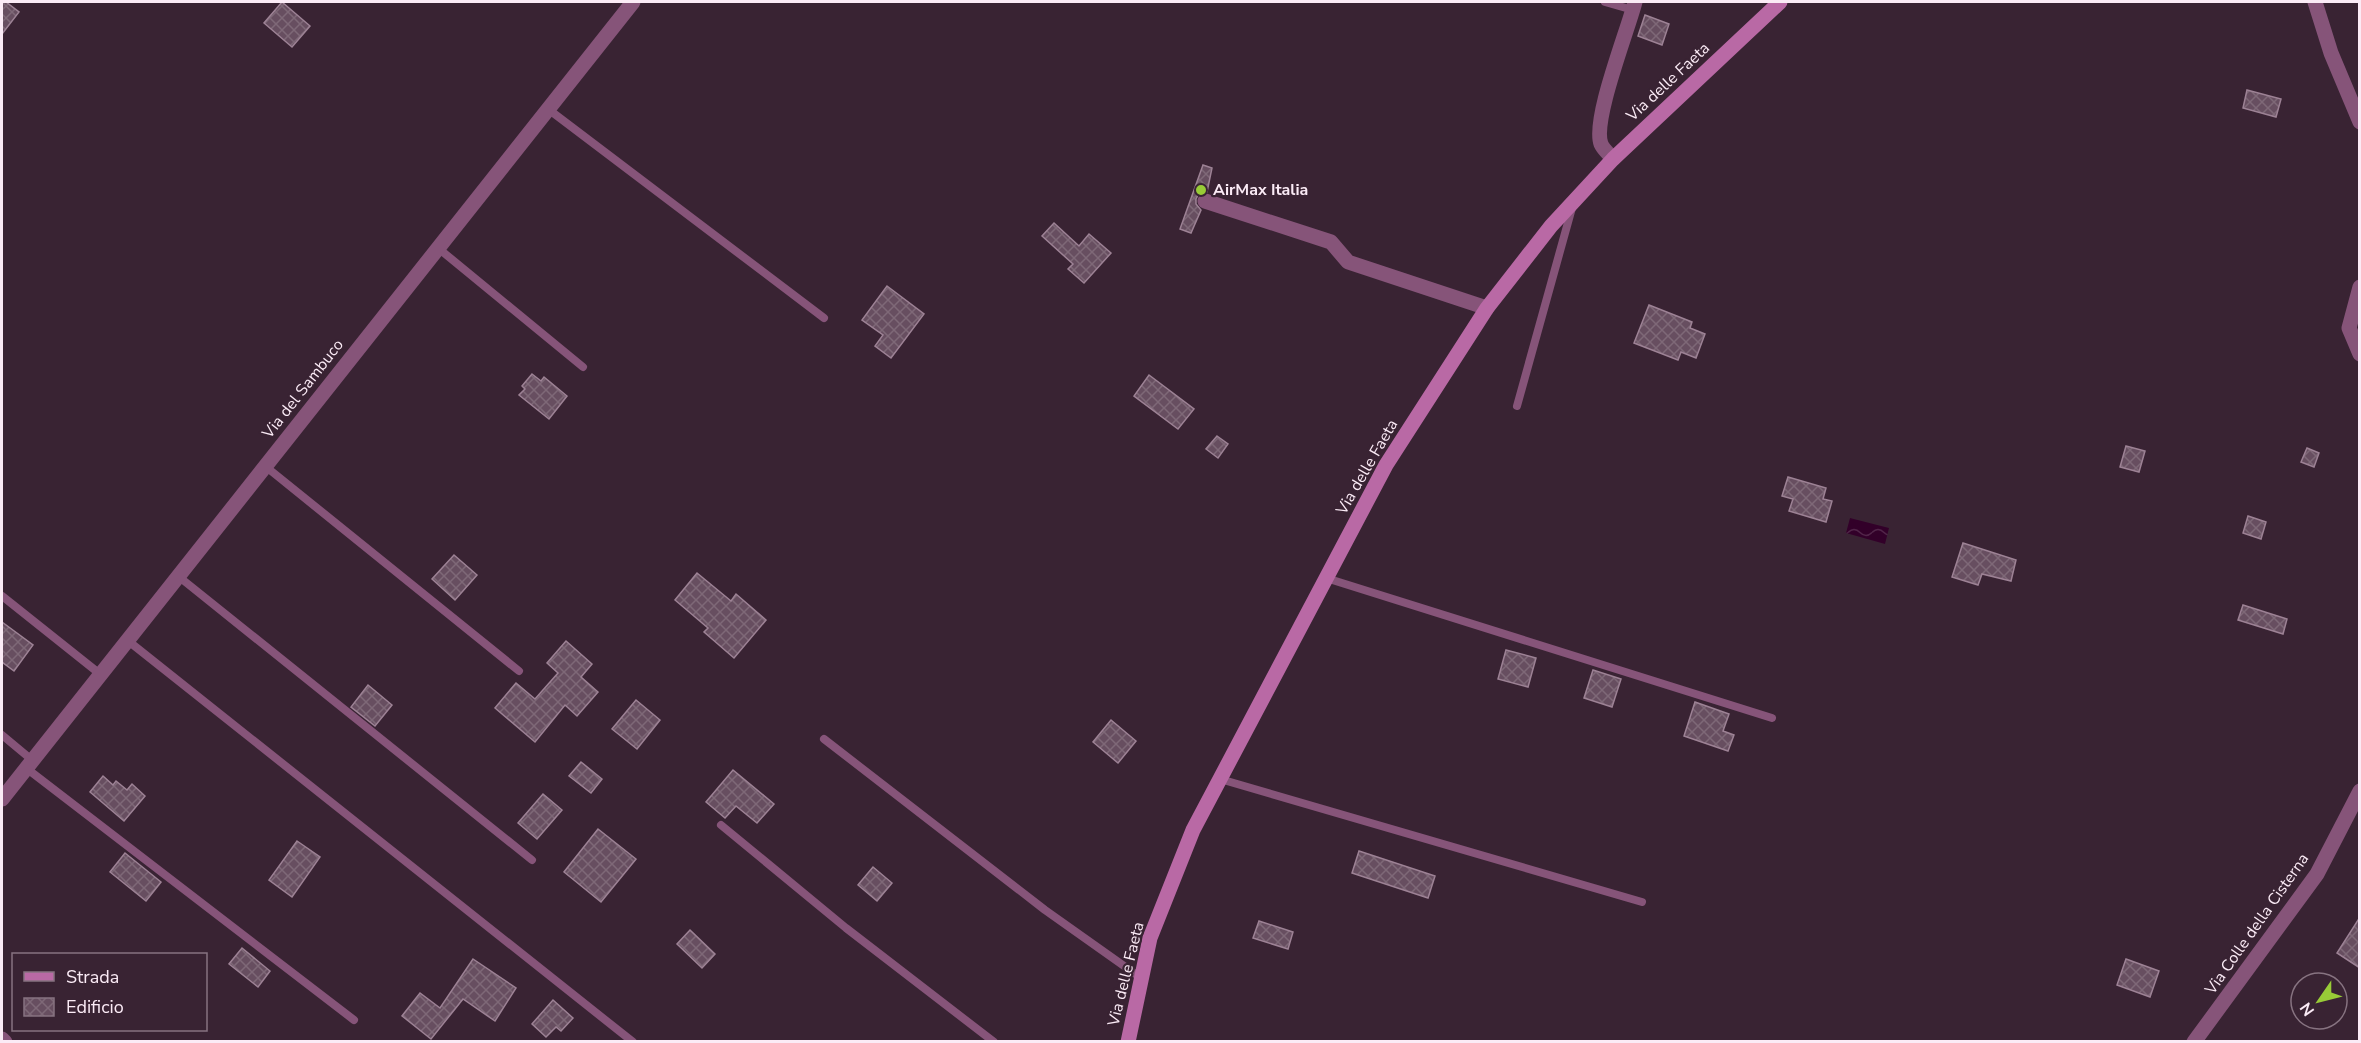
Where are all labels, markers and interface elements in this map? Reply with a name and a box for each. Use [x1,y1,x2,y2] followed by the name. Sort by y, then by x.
[1621,38,1715,127] street label: Via delle Faeta
[1213,179,1308,201] place label: AirMax Italia
[1194,183,1208,197] marker: AirMax Italia
[257,335,349,444] street label: Via del Sambuco
[1330,415,1403,520] street label: Via delle Faeta
[2199,849,2314,1000] street label: Via Colle della Cisterna
[1102,920,1150,1029] street label: Via delle Faeta
[12,953,207,1031] legend
[66,965,119,989] text: Strada
[2289,971,2349,1031] north arrow
[66,995,124,1019] text: Edificio
[2295,998,2320,1020] text: N

